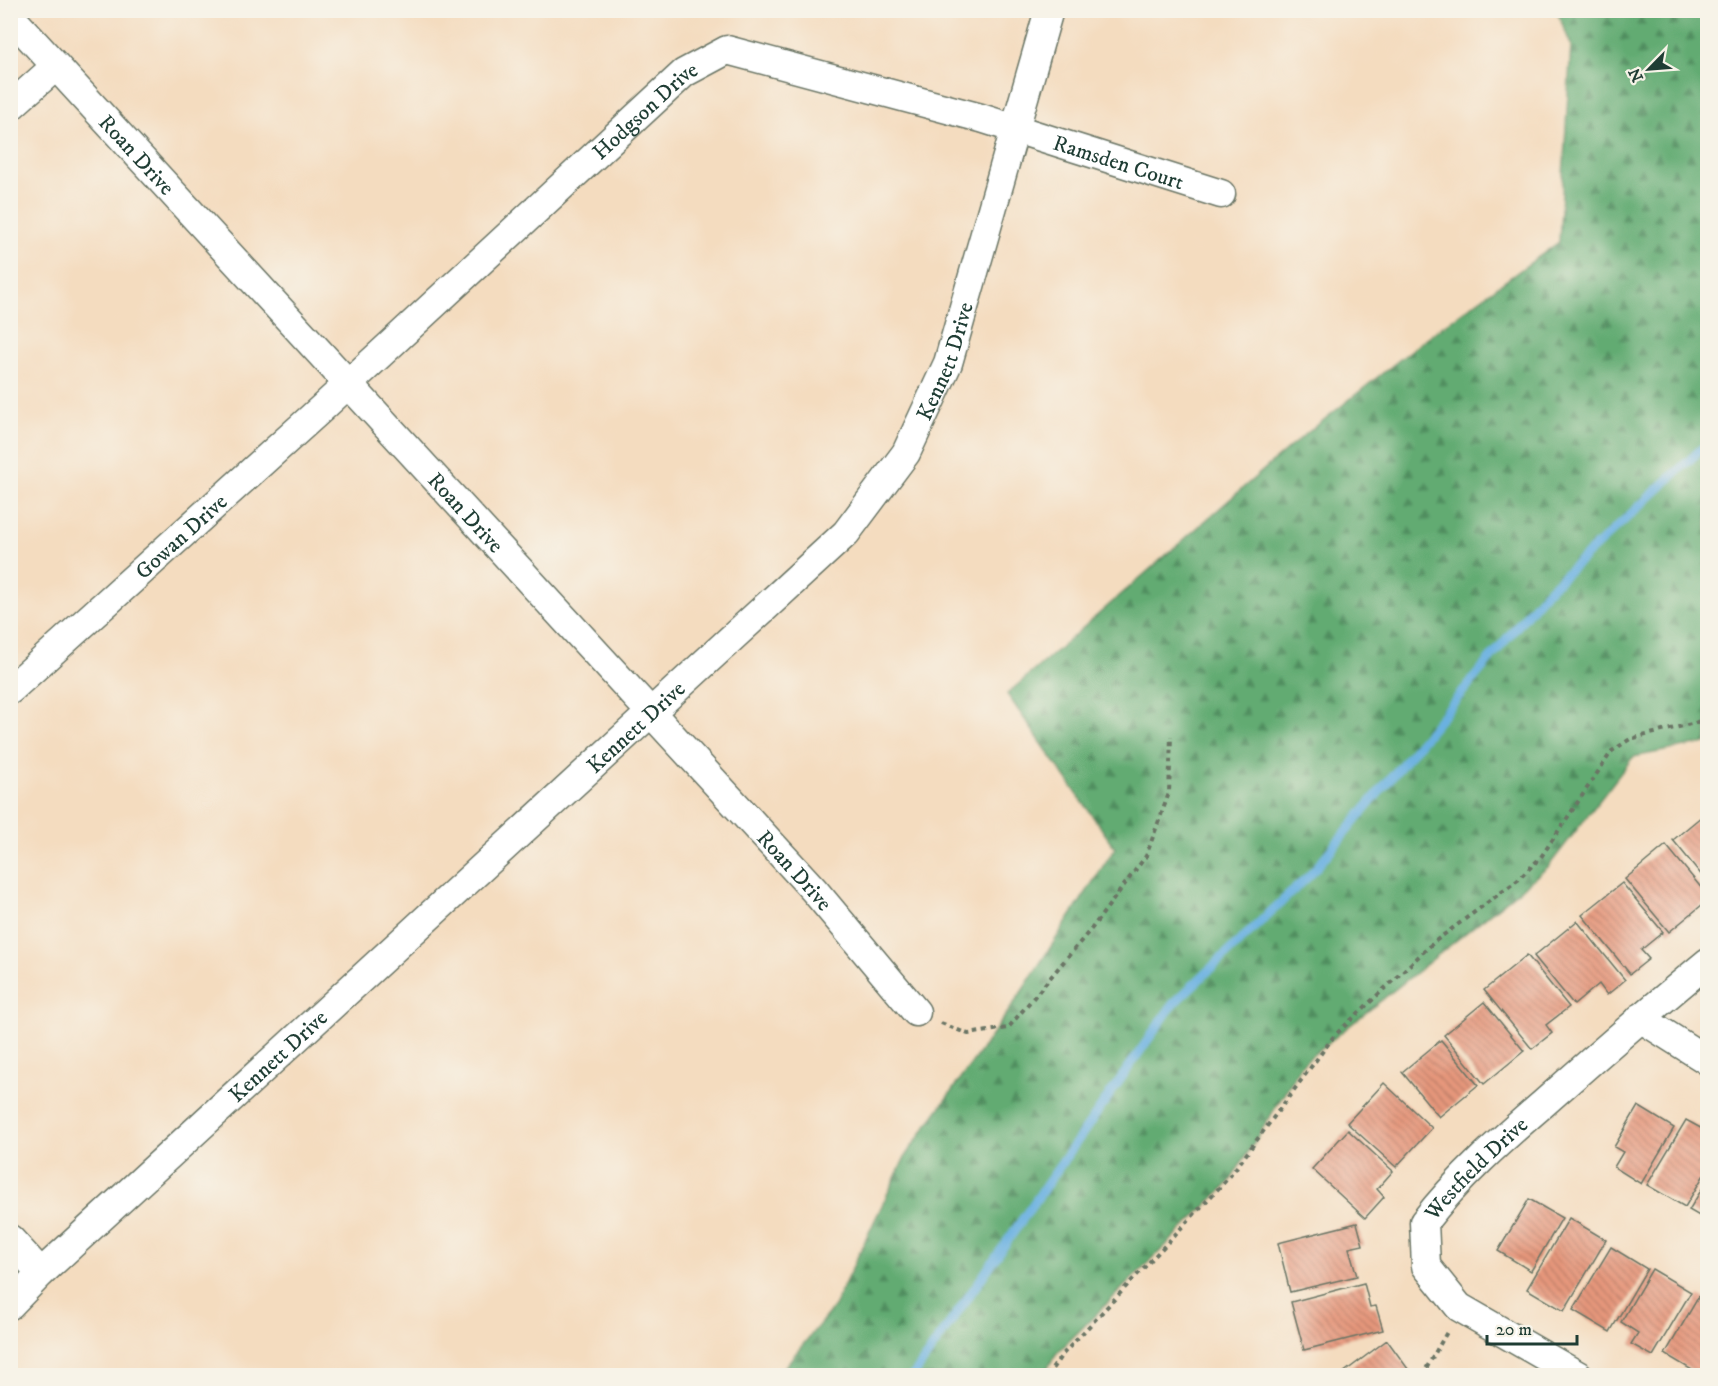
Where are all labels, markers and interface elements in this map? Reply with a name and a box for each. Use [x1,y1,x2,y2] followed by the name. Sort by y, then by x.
[1619,39,1679,99] north arrow
[587,56,703,166] street label: Hodgson Drive
[1624,65,1648,85] text: N
[92,109,180,201] street label: Roan Drive
[1050,130,1187,196] street label: Ramsden Court
[911,299,980,425] street label: Kennett Drive
[421,467,509,559] street label: Roan Drive
[130,488,233,585] street label: Gowan Drive
[582,676,691,780] street label: Kennett Drive
[751,825,838,917] street label: Roan Drive
[224,1005,334,1109] street label: Kennett Drive
[1419,1111,1534,1227] street label: Westfield Drive
[1487,1308,1577,1346] scale bar
[1496,1319,1532,1341] text: 20 m

